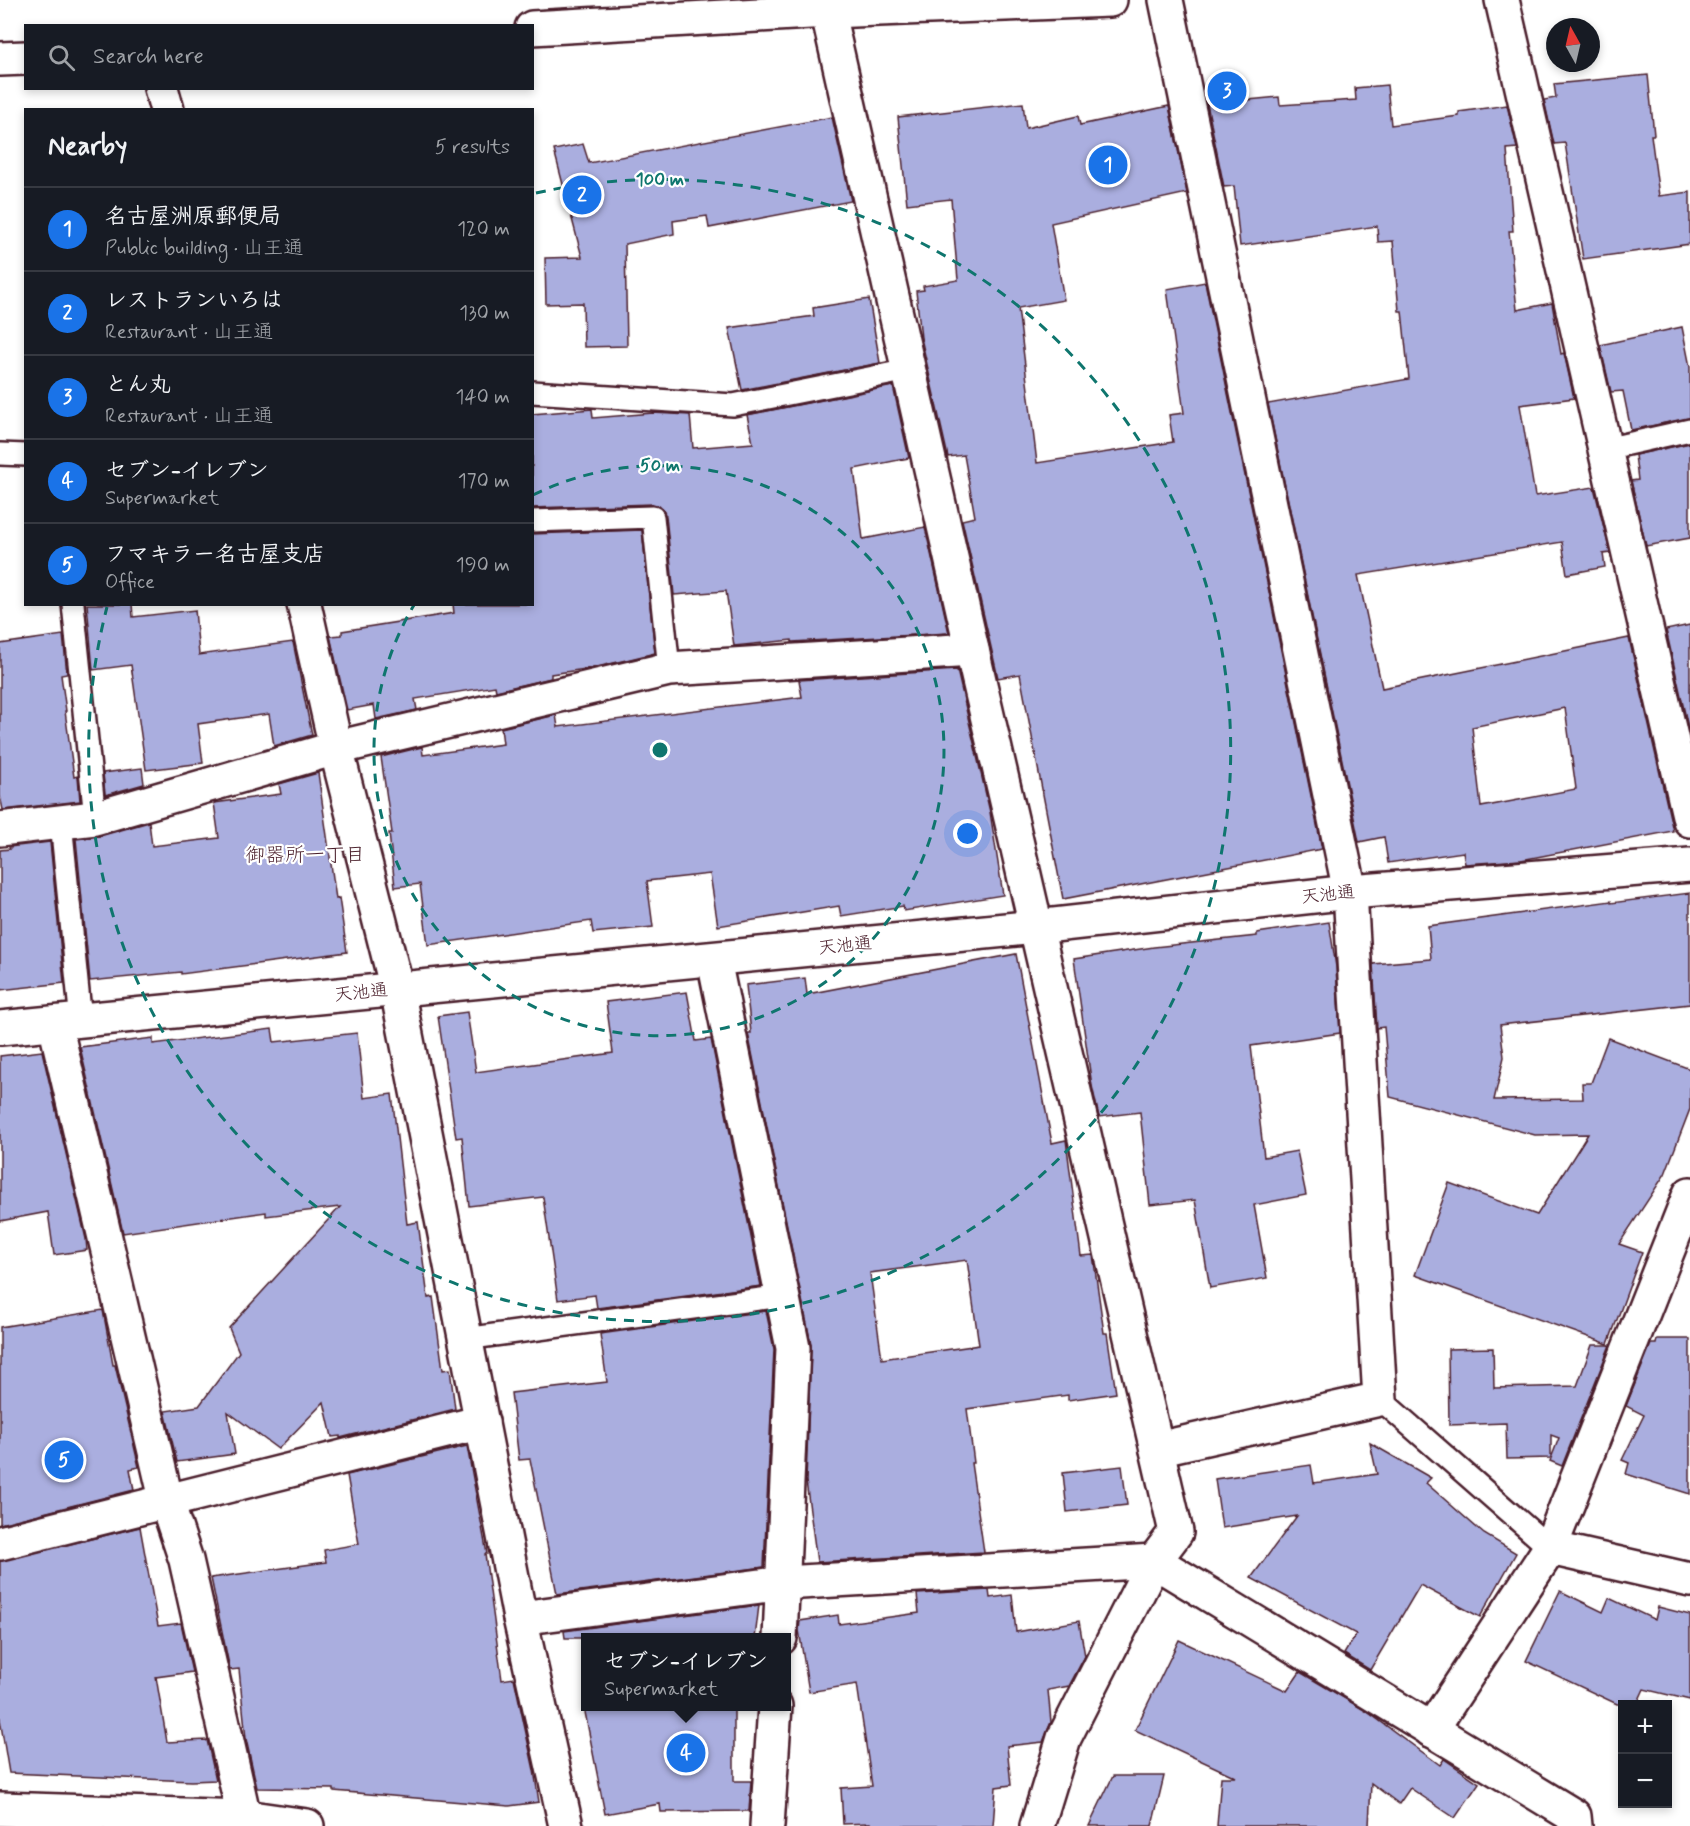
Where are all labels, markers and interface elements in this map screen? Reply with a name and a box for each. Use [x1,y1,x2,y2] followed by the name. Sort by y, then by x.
[1546,18,1600,72] north arrow
[24,24,534,90] search box
[45,41,78,74] icon: search
[93,43,204,71] text: Search here
[1208,68,1246,113] pin: 3
[48,130,127,164] text: Nearby
[435,134,510,161] text: 5 results
[1088,142,1128,188] pin: 1
[636,168,684,192] text: 100 m
[562,172,602,218] pin: 2
[105,203,281,231] text: 名古屋洲原郵便局
[63,216,72,243] text: 1
[457,216,510,243] text: 120 m
[105,235,304,262] text: Public building · 山王通
[105,287,283,315] text: レストランいろは
[63,300,72,327] text: 2
[459,300,510,327] text: 130 m
[105,319,273,346] text: Restaurant · 山王通
[105,371,171,399] text: とん丸
[63,384,72,411] text: 3
[456,384,510,411] text: 140 m
[105,403,273,430] text: Restaurant · 山王通
[640,454,680,478] text: 50 m
[105,457,269,485] text: セブン-イレブン
[62,468,73,495] text: 4
[458,468,510,495] text: 170 m
[105,485,219,512] text: Supermarket
[105,541,325,569] text: フマキラー名古屋支店
[62,552,74,579] text: 5
[456,552,510,579] text: 190 m
[105,569,155,596] text: Office
[650,740,670,760] centre of rings
[953,819,982,848] your location
[245,842,365,869] district label: 御器所一丁目
[1300,880,1356,910] street label: 天池通
[817,931,873,961] street label: 天池通
[333,978,389,1008] street label: 天池通
[44,1438,84,1482] pin: 5
[581,1633,791,1711] popup
[604,1648,768,1676] text: セブン-イレブン
[604,1676,718,1703] text: Supermarket
[1618,1700,1672,1808] map controls
[1618,1700,1672,1754] button: +
[666,1730,706,1776] pin: 4
[1618,1754,1672,1808] button: −

